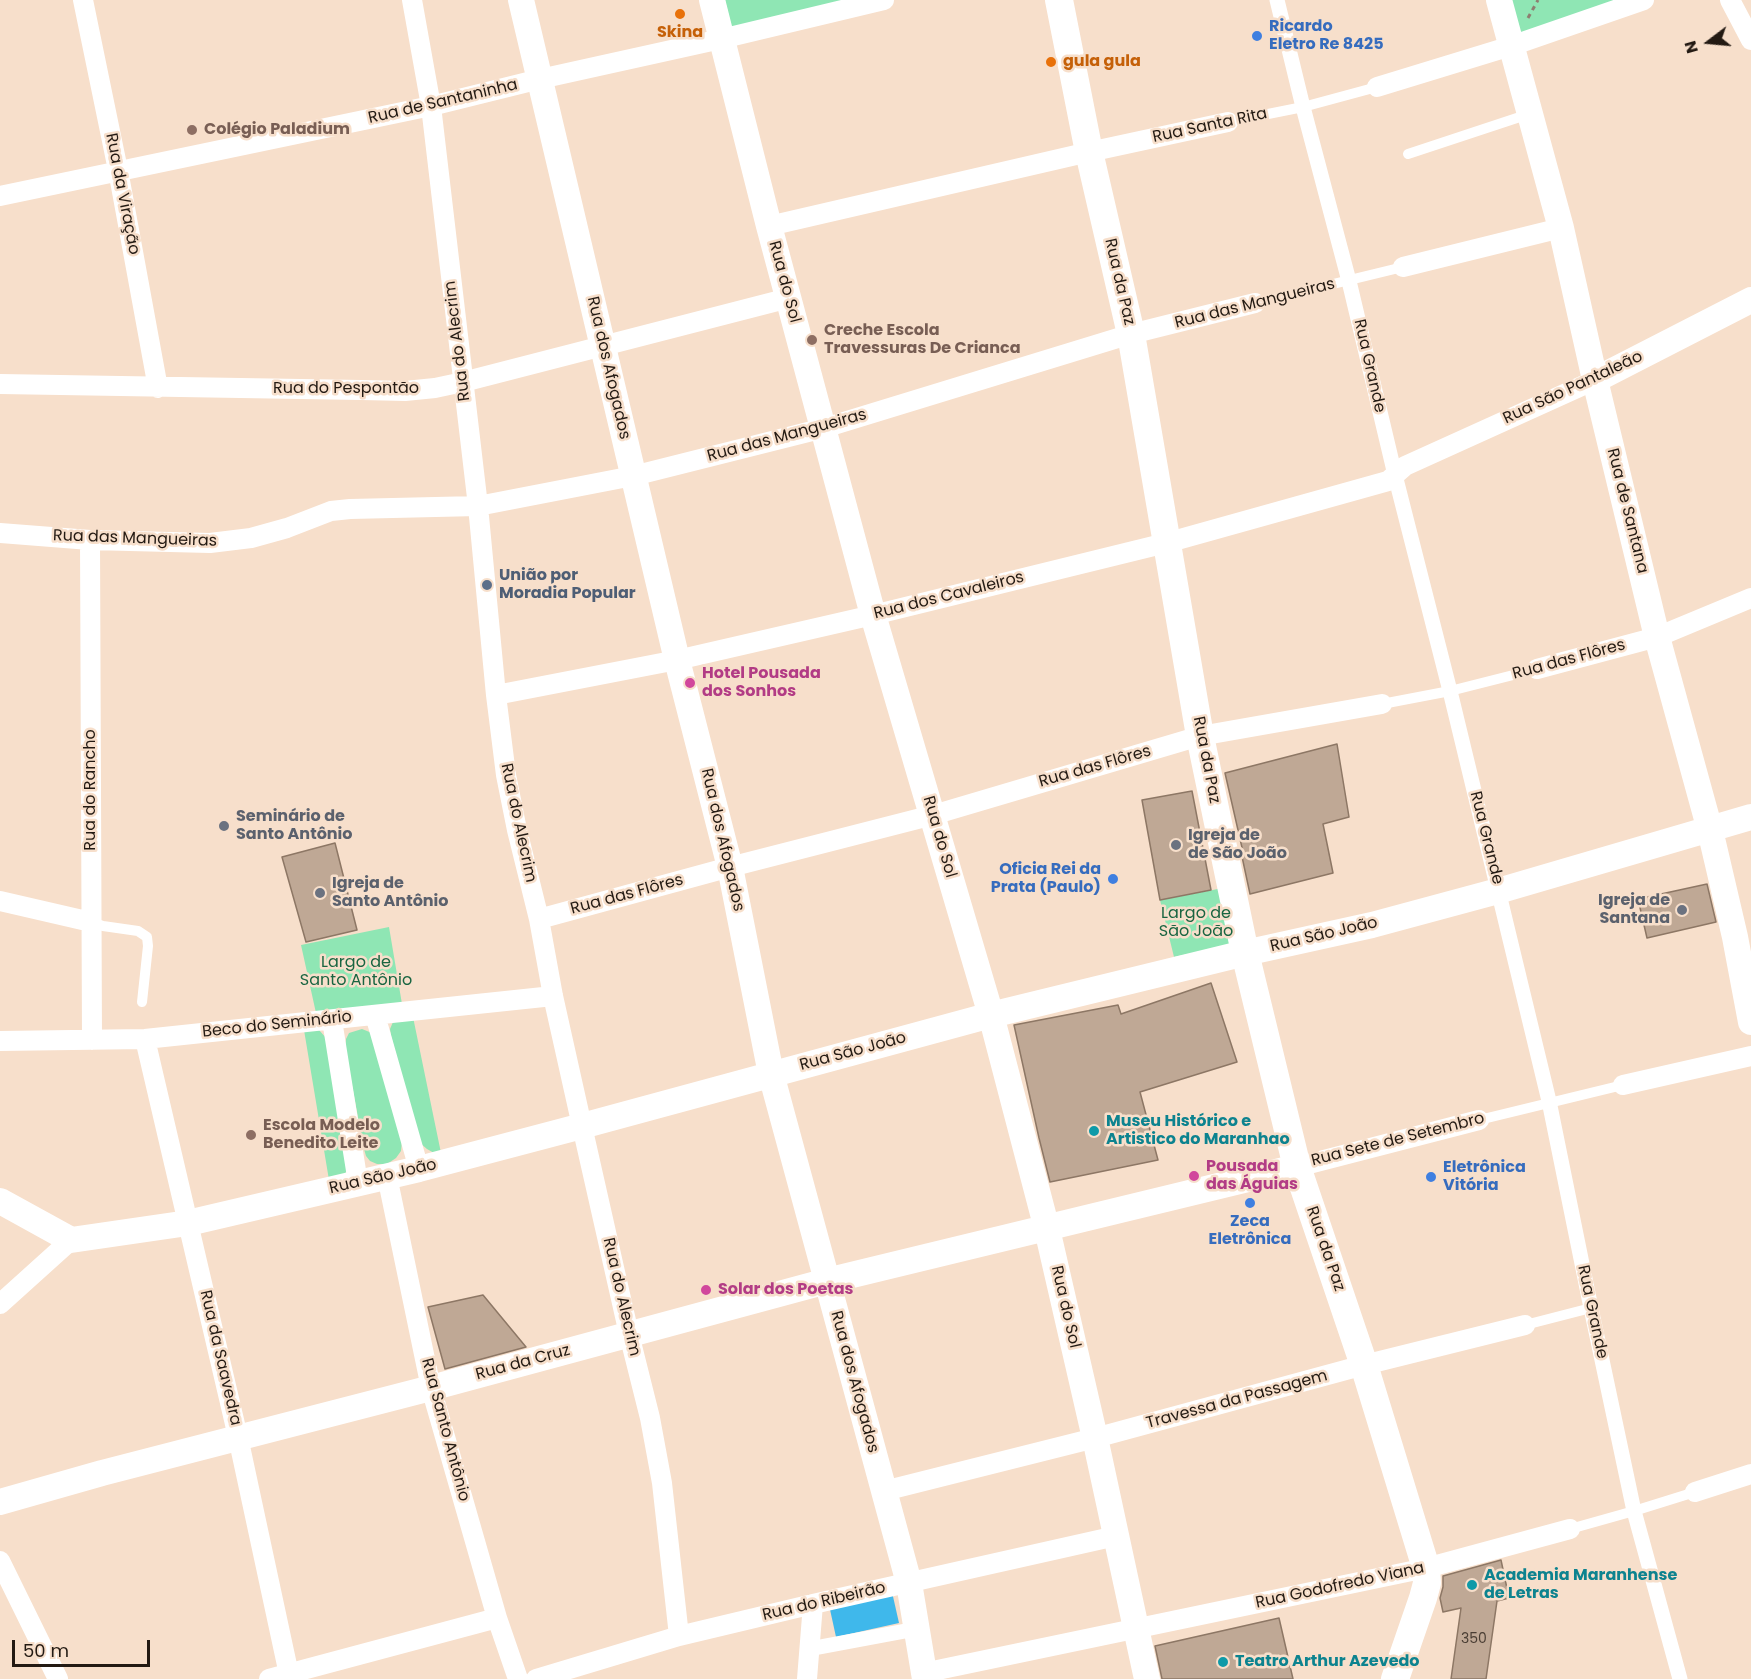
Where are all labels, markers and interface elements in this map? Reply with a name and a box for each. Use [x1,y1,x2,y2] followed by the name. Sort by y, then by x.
[673,7,687,21] marker: Skina
[1679,12,1739,72] north arrow
[1269,17,1384,55] place label: Ricardo Eletro Re 8425
[657,23,703,43] place label: Skina
[1250,29,1264,43] marker: Ricardo Eletro Re 8425
[1679,38,1704,56] text: N
[1063,52,1141,72] place label: gula gula
[1044,55,1058,69] marker: gula gula
[366,75,520,129] street label: Rua de Santaninha
[1151,104,1269,148] street label: Rua Santa Rita
[204,120,350,140] place label: Colégio Paladium
[185,123,199,137] marker: Colégio Paladium
[101,132,143,256] street label: Rua da Viração
[1100,237,1138,327] street label: Rua da Paz
[764,239,804,325] street label: Rua do Sol
[1173,275,1337,333] street label: Rua das Mangueiras
[441,280,475,402] street label: Rua do Alecrim
[582,295,634,441] street label: Rua dos Afogados
[1349,317,1389,415] street label: Rua Grande
[824,321,1021,359] place label: Creche Escola Travessuras De Crianca
[805,333,819,347] marker: Creche Escola Travessuras De Crianca
[1500,347,1646,429] street label: Rua São Pantaleão
[273,379,419,399] street label: Rua do Pespontão
[705,405,869,467] street label: Rua das Mangueiras
[1602,446,1652,576] street label: Rua de Santana
[53,527,217,551] street label: Rua das Mangueiras
[499,566,636,604] place label: União por Moradia Popular
[872,568,1026,624] street label: Rua dos Cavaleiros
[480,578,494,592] marker: União por Moradia Popular
[1511,636,1627,684] street label: Rua das Flôres
[702,664,821,702] place label: Hotel Pousada dos Sonhos
[683,676,697,690] marker: Hotel Pousada dos Sonhos
[1188,715,1224,805] street label: Rua da Paz
[81,729,101,851] street label: Rua do Rancho
[1037,742,1153,792] street label: Rua das Flôres
[496,762,540,884] street label: Rua do Alecrim
[696,767,748,913] street label: Rua dos Afogados
[1465,789,1507,887] street label: Rua Grande
[918,794,960,880] street label: Rua do Sol
[236,807,353,845] place label: Seminário de Santo Antônio
[217,819,231,833] marker: Seminário de Santo Antônio
[1188,826,1287,864] place label: Igreja de de São João
[1169,838,1183,852] marker: Igreja de de São João
[991,860,1101,898] place label: Oficia Rei da Prata (Paulo)
[569,871,685,919] street label: Rua das Flôres
[1106,872,1120,886] marker: Oficia Rei da Prata (Paulo)
[332,874,449,912] place label: Igreja de Santo Antônio
[313,886,327,900] marker: Igreja de Santo Antônio
[1598,891,1670,929] place label: Igreja de Santana
[1675,903,1689,917] marker: Igreja de Santana
[1159,904,1233,942] park label: Largo de São João
[1268,913,1380,957] street label: Rua São João
[300,953,412,991] park label: Largo de Santo Antônio
[201,1008,353,1042] street label: Beco do Seminário
[798,1029,908,1075] street label: Rua São João
[1309,1109,1487,1171] street label: Rua Sete de Setembro
[1106,1112,1290,1150] place label: Museu Histórico e Artistico do Maranhao
[263,1116,380,1154] place label: Escola Modelo Benedito Leite
[1087,1124,1101,1138] marker: Museu Histórico e Artistico do Maranhao
[244,1128,258,1142] marker: Escola Modelo Benedito Leite
[327,1155,439,1199] street label: Rua São João
[1206,1157,1298,1195] place label: Pousada das Águias
[1443,1158,1526,1196] place label: Eletrônica Vitória
[1187,1169,1201,1183] marker: Pousada das Águias
[1424,1170,1438,1184] marker: Eletrônica Vitória
[1243,1196,1257,1210] marker: Zeca Eletrônica
[1302,1204,1348,1294] street label: Rua da Paz
[1209,1212,1291,1250] place label: Zeca Eletrônica
[598,1236,644,1358] street label: Rua do Alecrim
[1573,1263,1611,1361] street label: Rua Grande
[1046,1264,1084,1350] street label: Rua do Sol
[718,1280,854,1300] place label: Solar dos Poetas
[699,1283,713,1297] marker: Solar dos Poetas
[195,1288,245,1428] street label: Rua da Saavedra
[826,1309,882,1455] street label: Rua dos Afogados
[474,1341,572,1385] street label: Rua da Cruz
[417,1356,473,1504] street label: Rua Santo Antônio
[1144,1367,1330,1433] street label: Travessa da Passagem
[1254,1559,1426,1613] street label: Rua Godofredo Viana
[1484,1566,1677,1604] place label: Academia Maranhense de Letras
[1465,1578,1479,1592] marker: Academia Maranhense de Letras
[761,1579,887,1625] street label: Rua do Ribeirão
[15,1628,153,1666] scale bar
[1461,1631,1487,1647] house number: 350
[23,1638,69,1663] text: 50 m
[1235,1652,1420,1672] place label: Teatro Arthur Azevedo
[1216,1655,1230,1669] marker: Teatro Arthur Azevedo

